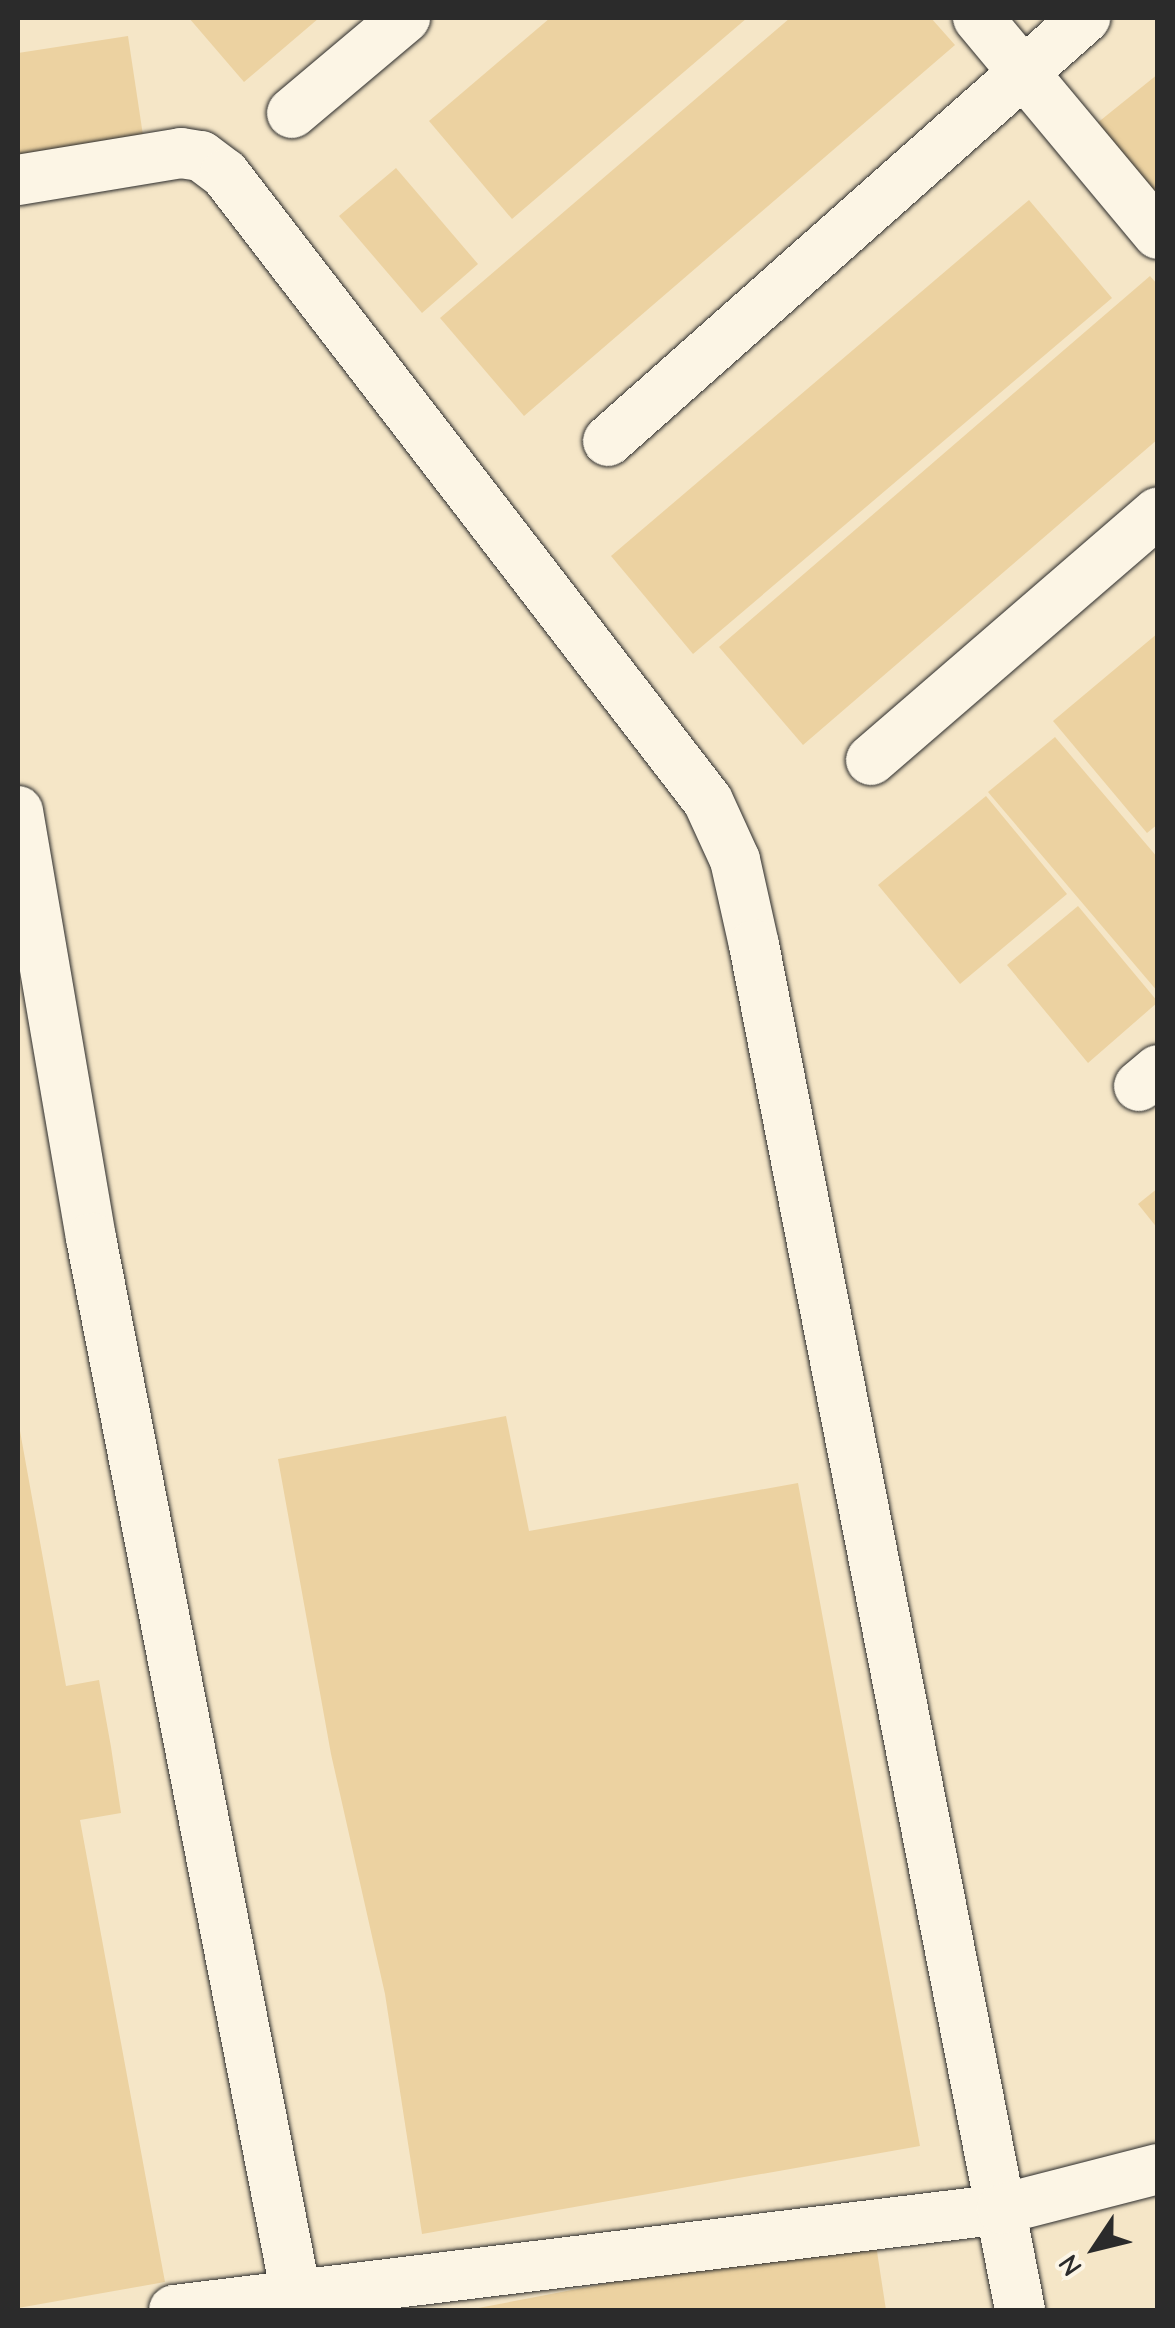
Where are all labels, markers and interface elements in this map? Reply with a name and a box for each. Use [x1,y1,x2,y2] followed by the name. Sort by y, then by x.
[1045,2198,1145,2298] north arrow
[1052,2249,1089,2282] text: N

